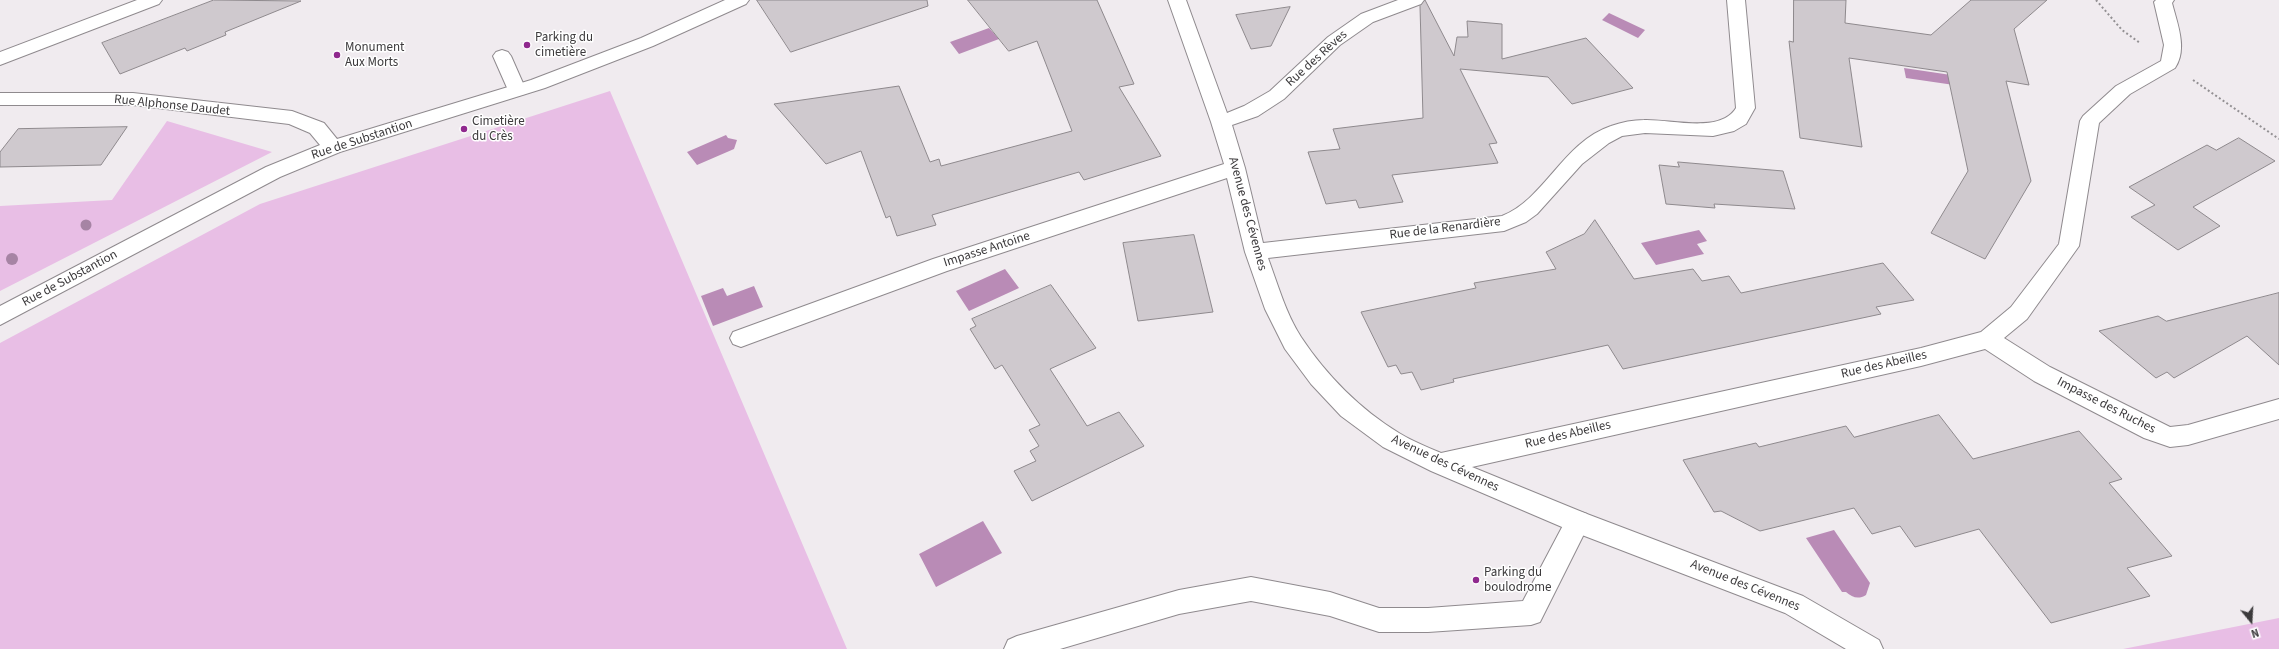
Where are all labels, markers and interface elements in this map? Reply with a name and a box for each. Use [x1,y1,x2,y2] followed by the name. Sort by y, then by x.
[1283,27,1351,91] street label: Rue des Rèves
[535,30,593,61] place label: Parking du cimetière
[345,40,404,71] place label: Monument Aux Morts
[522,40,532,50] marker: Parking du cimetière
[332,50,342,60] marker: Monument Aux Morts
[113,92,231,120] street label: Rue Alphonse Daudet
[472,114,525,145] place label: Cimetière du Crès
[309,116,415,164] street label: Rue de Substantion
[459,124,469,134] marker: Cimetière du Crès
[1224,156,1270,272] street label: Avenue des Cévennes
[1389,214,1501,244] street label: Rue de la Renardière
[942,229,1032,271] street label: Impasse Antoine
[20,247,120,311] street label: Rue de Substantion
[1840,348,1928,382] street label: Rue des Abeilles
[2054,374,2158,438] street label: Impasse des Ruches
[1524,418,1612,452] street label: Rue des Abeilles
[1389,432,1501,496] street label: Avenue des Cévennes
[1688,557,1802,615] street label: Avenue des Cévennes
[1484,565,1552,596] place label: Parking du boulodrome
[1471,575,1481,585] marker: Parking du boulodrome
[2231,601,2271,641] north arrow
[2249,625,2261,641] text: N

